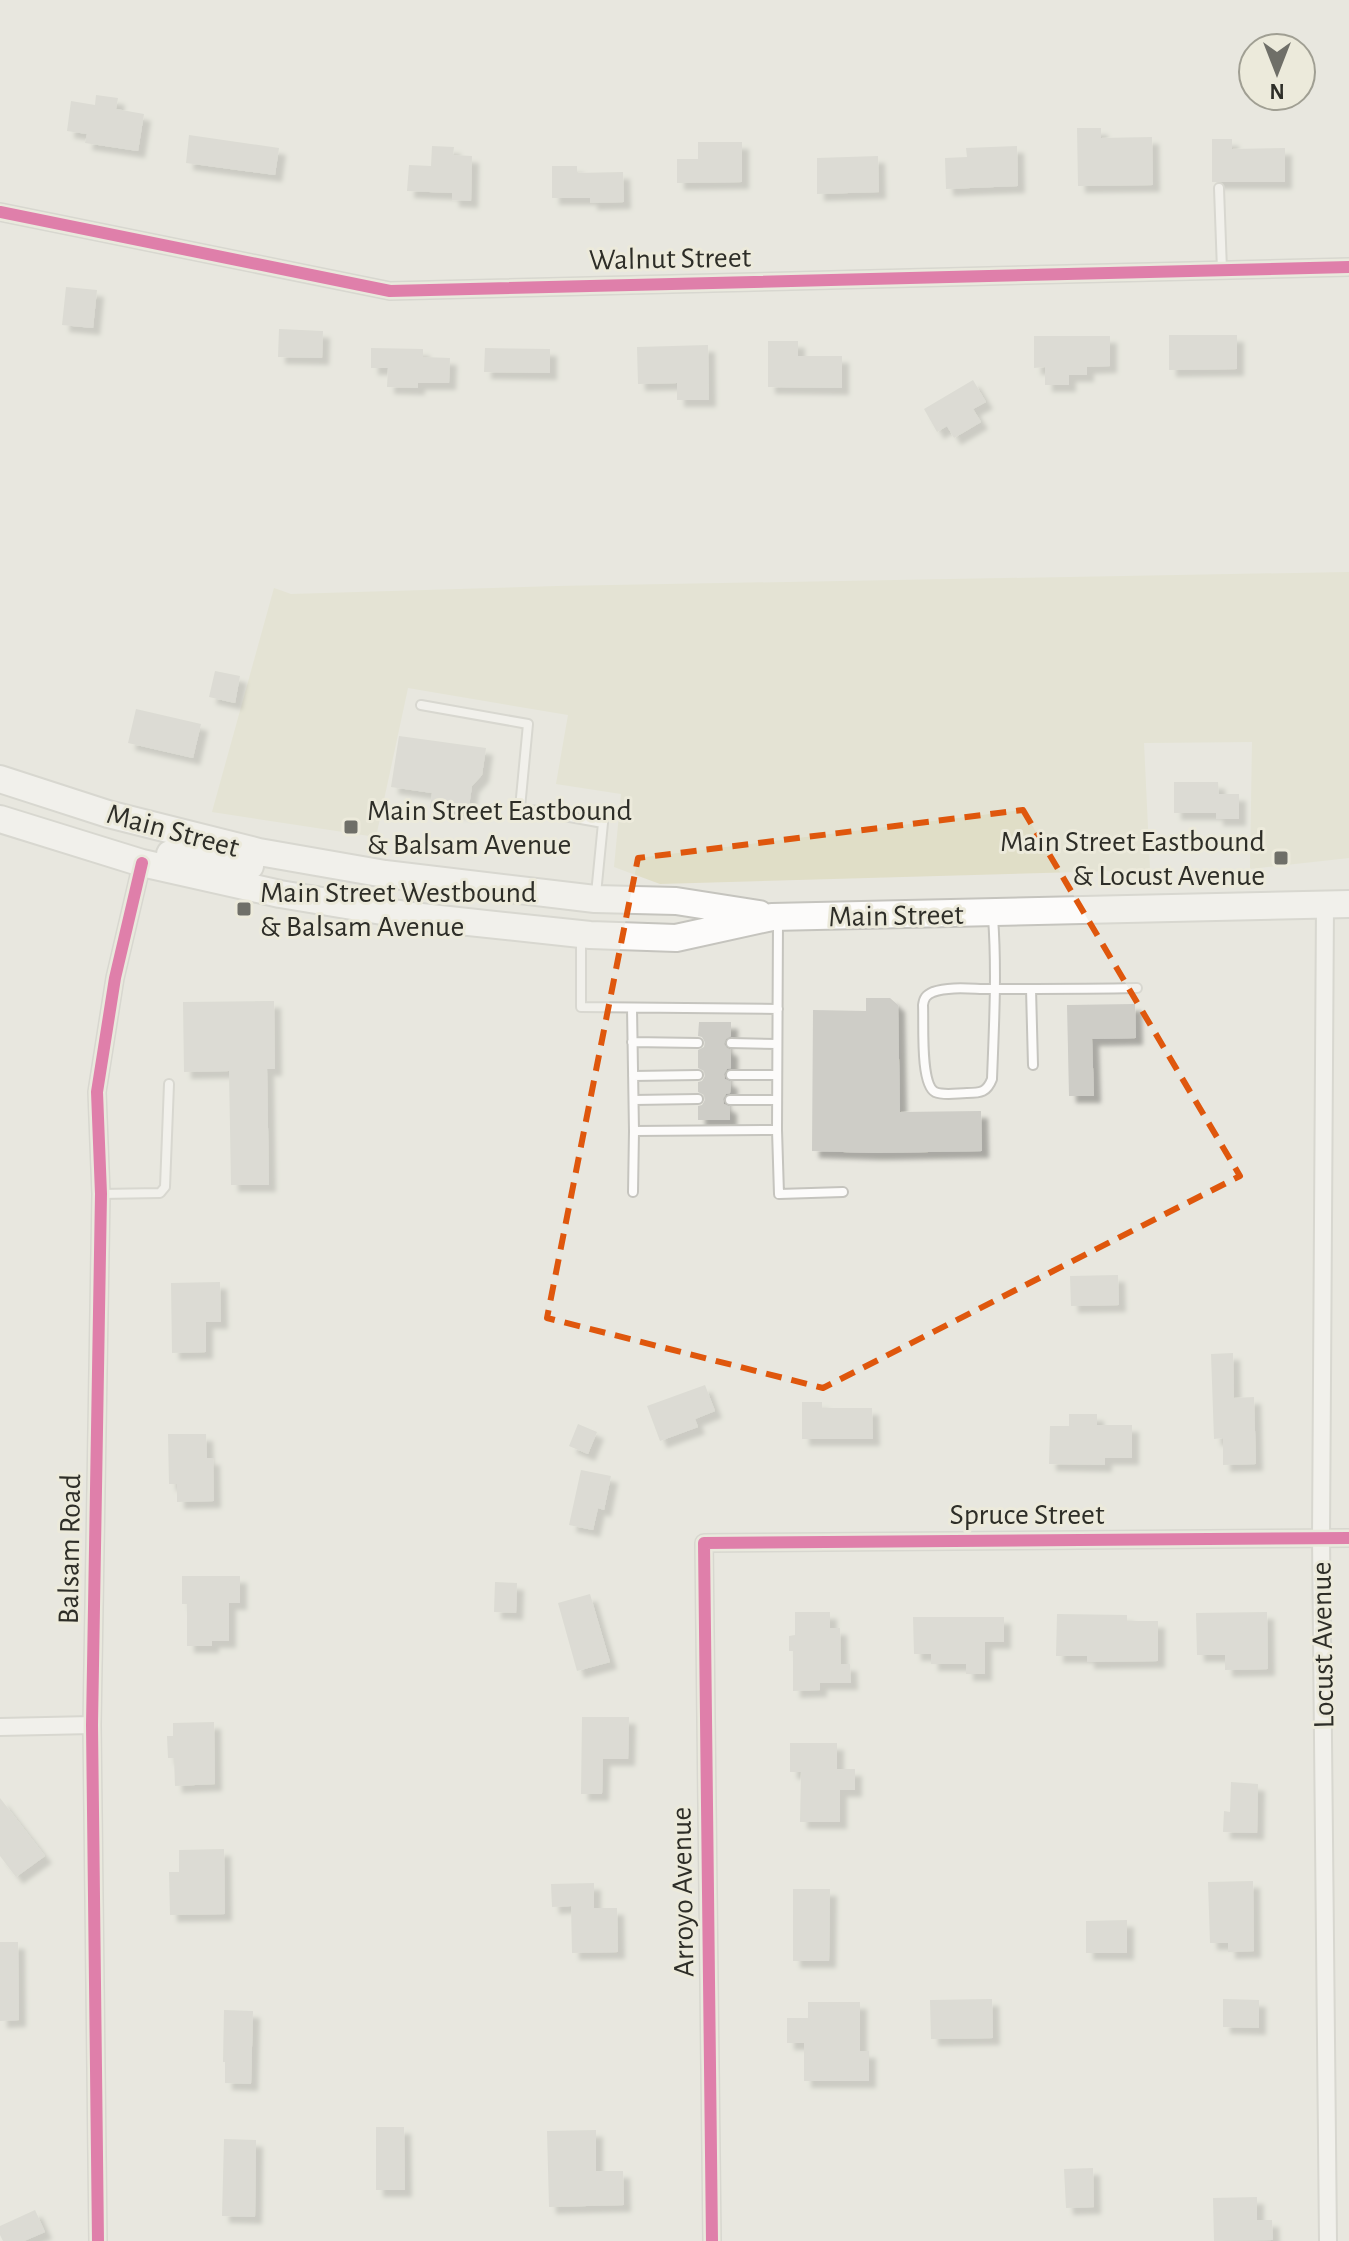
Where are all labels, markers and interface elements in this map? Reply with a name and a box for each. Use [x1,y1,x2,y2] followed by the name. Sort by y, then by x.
[1237,32,1317,112] north arrow
[1269,80,1285,102] text: N
[589,243,752,275] street label: Walnut Street
[367,796,632,860] place label: Main Street Eastbound & Balsam Avenue
[103,799,242,863] street label: Main Street
[342,818,360,836] marker: Main Street Eastbound & Balsam Avenue
[1000,827,1265,891] place label: Main Street Eastbound & Locust Avenue
[1272,849,1290,867] marker: Main Street Eastbound & Locust Avenue
[260,878,537,942] place label: Main Street Westbound & Balsam Avenue
[235,900,253,918] marker: Main Street Westbound & Balsam Avenue
[828,900,964,932] street label: Main Street
[54,1473,86,1625] street label: Balsam Road
[949,1500,1105,1530] street label: Spruce Street
[1307,1561,1339,1729] street label: Locust Avenue
[667,1807,699,1977] street label: Arroyo Avenue

